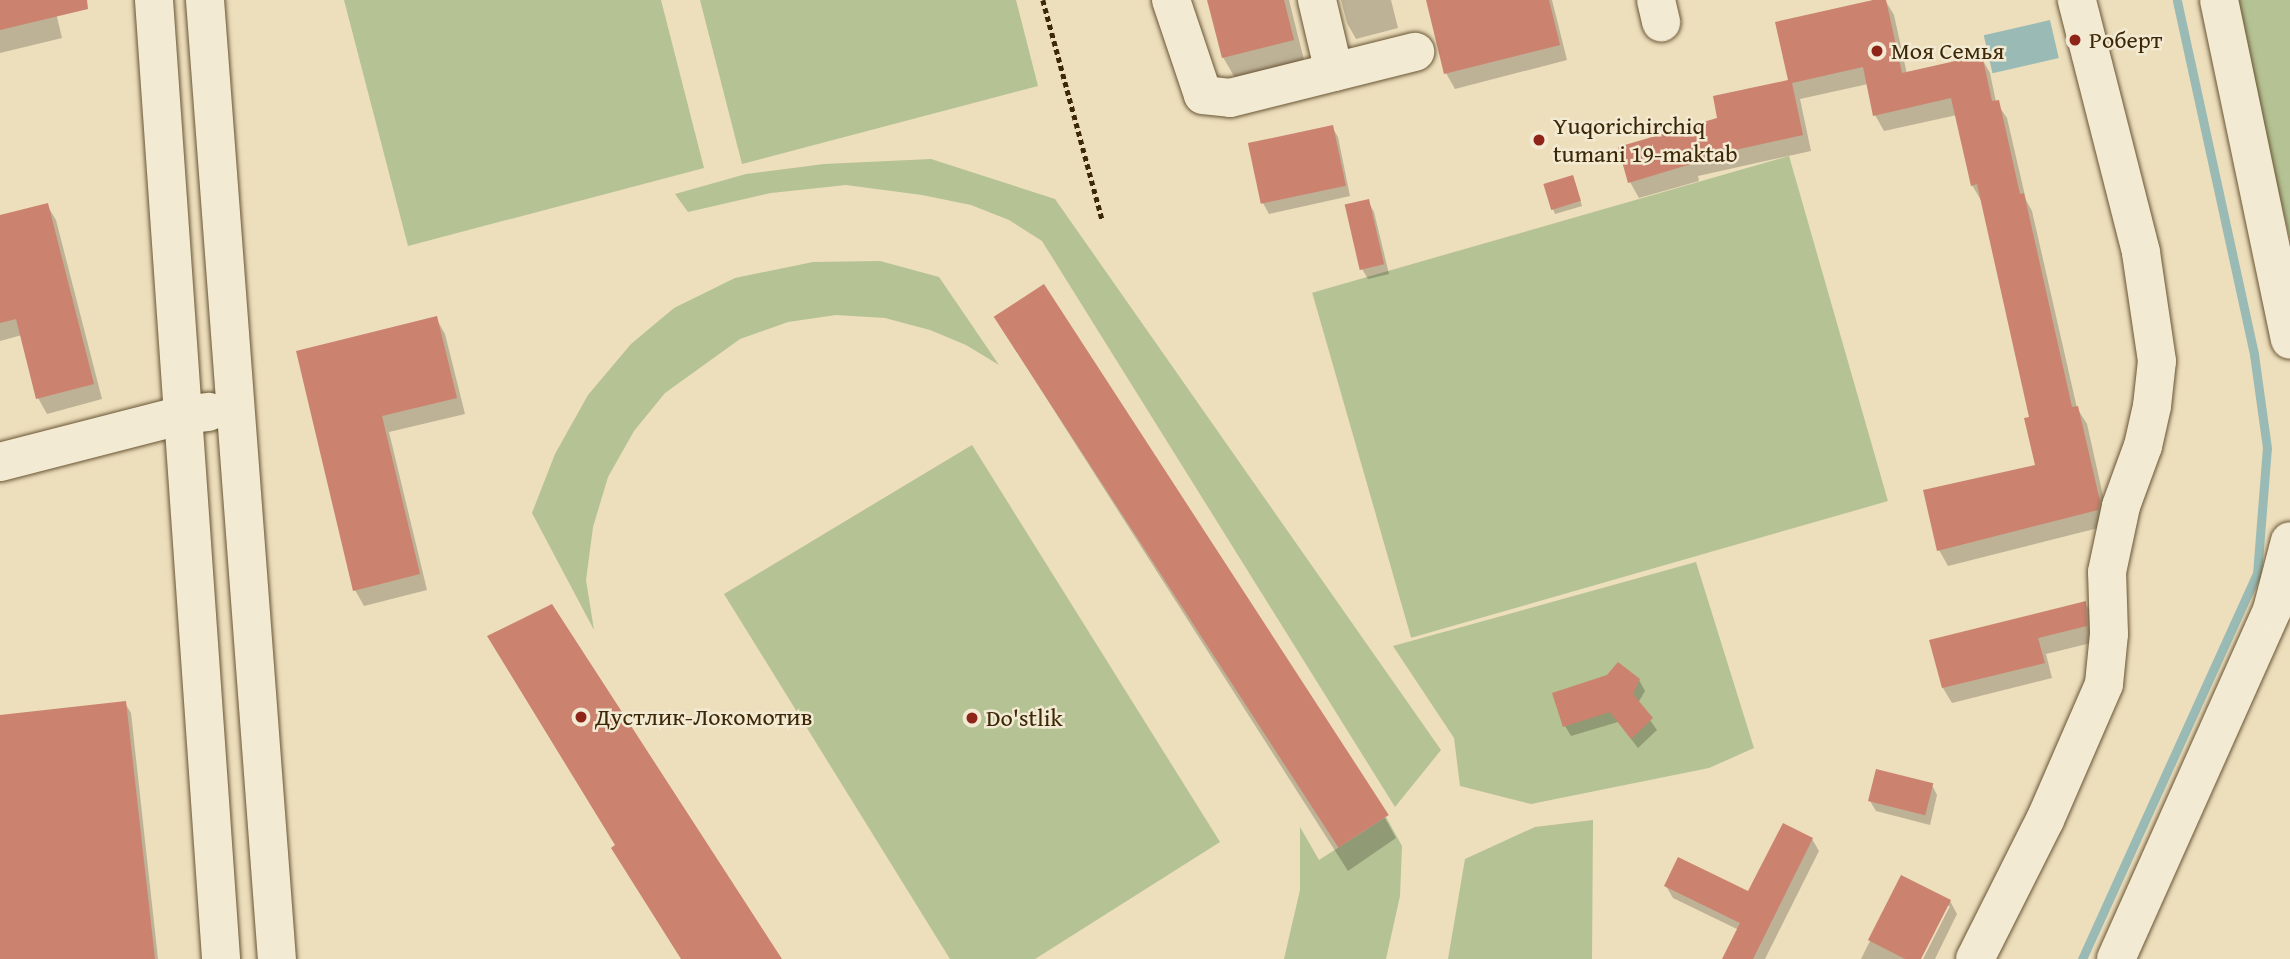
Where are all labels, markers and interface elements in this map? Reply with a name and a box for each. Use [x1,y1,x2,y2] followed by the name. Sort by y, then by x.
[2089,26,2162,54] place label: Роберт
[2067,32,2083,48] marker: Роберт
[1891,37,2004,65] place label: Моя Семья
[1869,43,1885,59] marker: Моя Семья
[1553,112,1738,168] place label: Yuqorichirchiq tumani 19-maktab
[1531,132,1547,148] marker: Yuqorichirchiq tumani 19-maktab
[595,703,812,731] place label: Дустлик-Локомотив
[986,704,1063,732] place label: Do'stlik
[573,709,589,725] marker: Дустлик-Локомотив
[964,710,980,726] marker: Do'stlik

